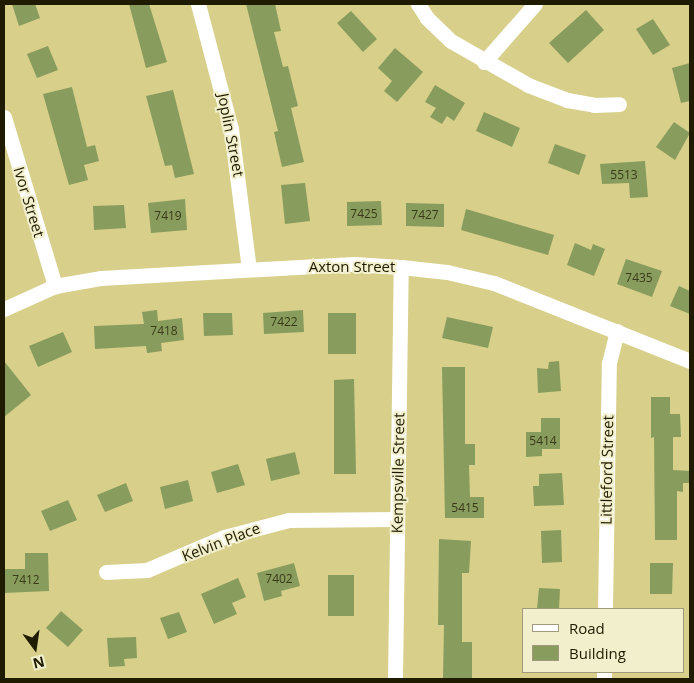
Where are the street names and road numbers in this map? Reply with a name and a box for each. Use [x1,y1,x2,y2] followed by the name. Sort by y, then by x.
[214,92,248,178] street label: Joplin Street
[10,165,48,239] street label: Ivor Street
[309,258,395,276] street label: Axton Street
[388,412,408,534] street label: Kempsville Street
[597,415,617,525] street label: Littleford Street
[179,519,263,565] street label: Kelvin Place

